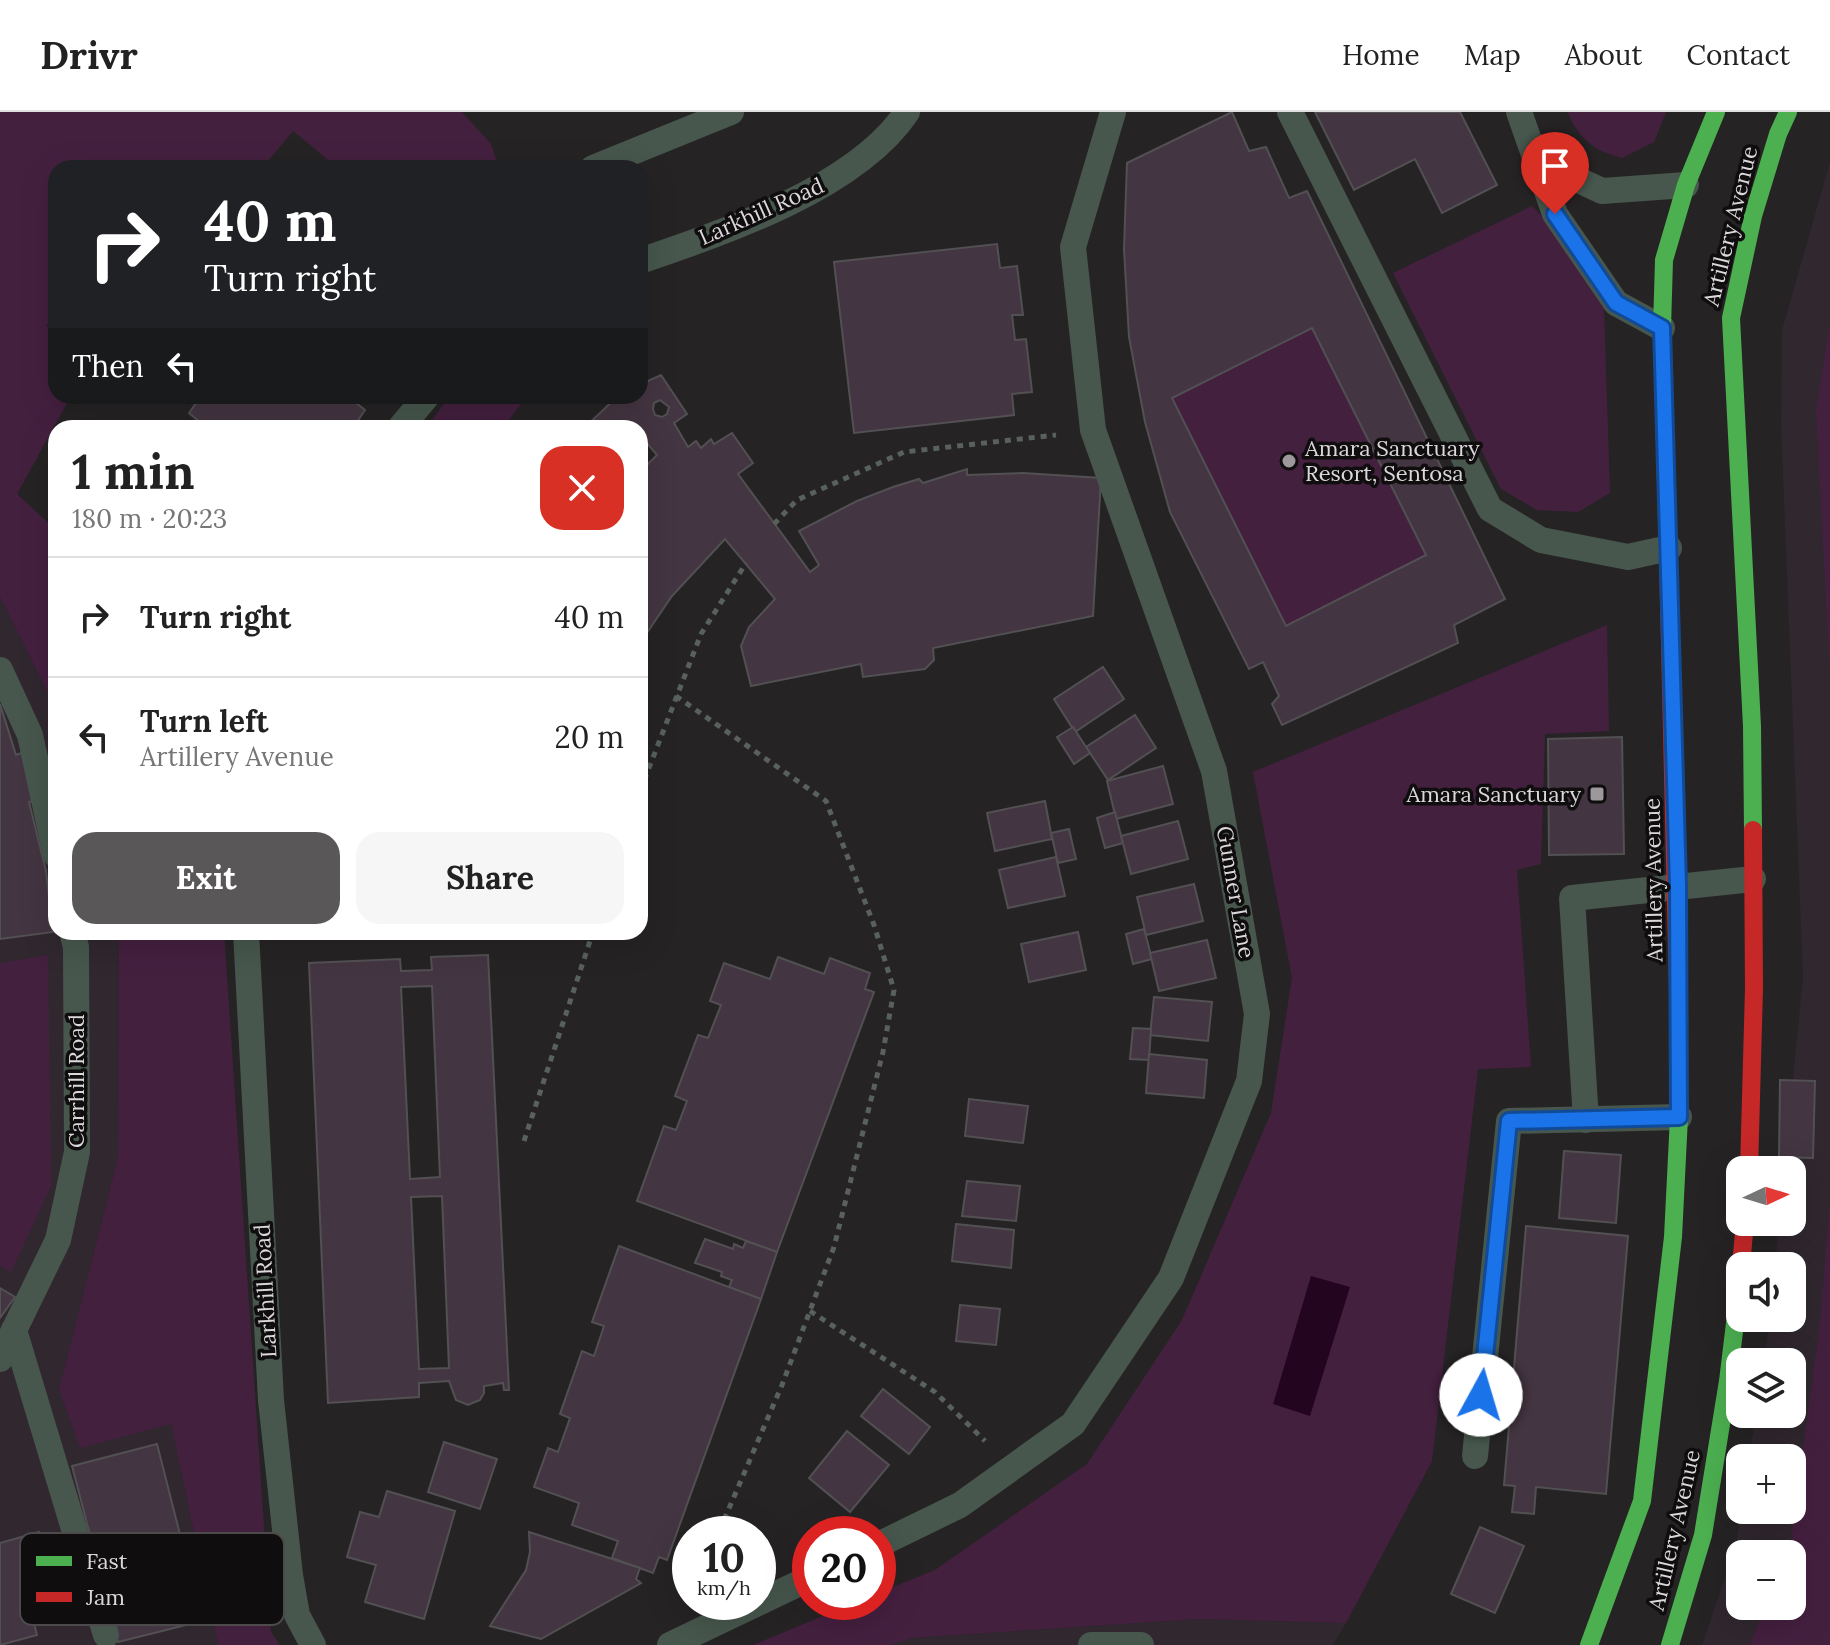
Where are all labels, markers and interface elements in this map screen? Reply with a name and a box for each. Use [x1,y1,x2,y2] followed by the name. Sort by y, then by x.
[40,31,138,79] text: Drivr
[1342,37,1420,73] text: Home
[1464,37,1521,73] text: Map
[1565,37,1642,73] text: About
[1686,37,1790,73] text: Contact
[1521,132,1589,214] pin
[1696,143,1763,310] street label: Artillery Avenue
[1533,144,1577,188] icon: arrive
[694,171,828,251] street label: Larkhill Road
[204,185,337,256] text: 40 m
[72,192,176,296] icon: right
[204,255,377,301] text: Turn right
[160,344,204,388] icon: left
[72,347,144,385] text: Then
[1304,434,1480,487] place label: Amara Sanctuary Resort, Sentosa
[72,441,195,502] text: 1 min
[540,446,624,530] button: close
[1280,452,1298,470] marker: Amara Sanctuary Resort, Sentosa
[72,502,227,535] text: 180 m · 20:23
[72,595,116,639] icon: right
[140,598,291,636] text: Turn right
[554,598,624,636] text: 40 m
[140,702,268,740] text: Turn left
[72,715,116,759] icon: left
[555,718,624,756] text: 20 m
[140,740,334,773] text: Artillery Avenue
[1405,780,1581,808] place label: Amara Sanctuary
[1588,785,1606,803] marker: Amara Sanctuary
[1638,798,1668,963] street label: Artillery Avenue
[1211,824,1261,960] street label: Gunner Lane
[72,832,340,924] button: Exit
[356,832,624,924] button: Share
[62,1014,90,1148] street label: Carrhill Road
[1726,1156,1806,1236] north arrow
[1726,1156,1806,1620] map controls
[248,1223,282,1359] street label: Larkhill Road
[1726,1252,1806,1332] button: sound
[1726,1348,1806,1428] button: layers
[1439,1353,1523,1437] position arrow
[1726,1444,1806,1524] button: +
[1642,1447,1706,1614] street label: Artillery Avenue
[792,1516,896,1620] speed limit sign: 20
[703,1532,745,1583] text: 10
[20,1533,284,1625] legend
[1726,1540,1806,1620] button: −
[86,1547,128,1575] text: Fast
[697,1575,751,1600] text: km/h
[85,1583,125,1611] text: Jam

